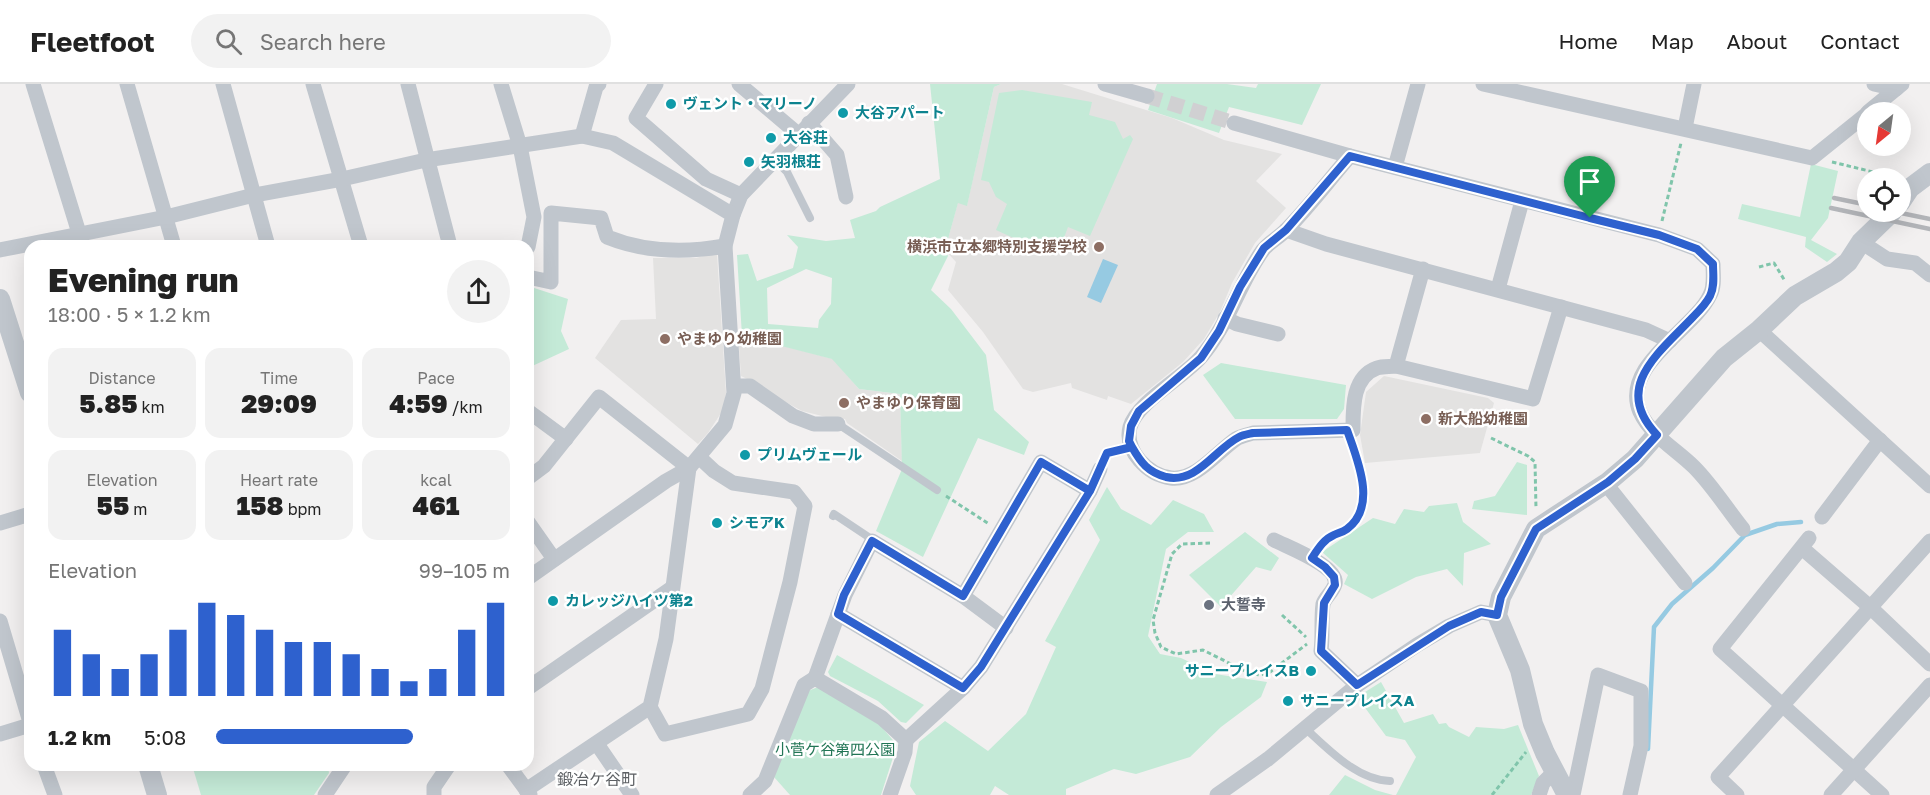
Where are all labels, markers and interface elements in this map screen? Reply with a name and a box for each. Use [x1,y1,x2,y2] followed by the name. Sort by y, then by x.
[191,14,611,68] search box
[30,25,155,58] text: Fleetfoot
[212,25,245,58] icon: search
[260,28,386,55] text: Search here
[1558,28,1618,54] text: Home
[1651,28,1694,54] text: Map
[1727,28,1787,54] text: About
[1820,28,1900,54] text: Contact
[683,94,817,112] place label: ヴェント・マリーノ
[664,97,678,111] marker: ヴェント・マリーノ
[1857,102,1911,156] north arrow
[1857,102,1911,222] map controls
[855,103,945,121] place label: 大谷アパート
[836,106,850,120] marker: 大谷アパート
[783,128,828,146] place label: 大谷荘
[764,131,778,145] marker: 大谷荘
[761,152,821,170] place label: 矢羽根荘
[742,155,756,169] marker: 矢羽根荘
[1564,156,1615,218] pin
[1573,165,1606,198] icon: arrive
[1857,168,1911,222] button: locate
[907,237,1087,255] place label: 横浜市立本郷特別支援学校
[1092,240,1106,254] marker: 横浜市立本郷特別支援学校
[48,260,239,299] text: Evening run
[447,260,510,323] button: share
[48,302,211,326] text: 18:00 · 5 × 1.2 km
[677,329,782,347] place label: やまゆり幼稚園
[658,332,672,346] marker: やまゆり幼稚園
[88,368,156,388] text: Distance
[260,368,298,388] text: Time
[417,368,455,388] text: Pace
[79,388,138,419] text: 5.85
[241,388,317,419] text: 29:09
[389,388,448,419] text: 4:59
[856,393,961,411] place label: やまゆり保育園
[837,396,851,410] marker: やまゆり保育園
[138,397,165,417] text: km
[448,397,483,417] text: /km
[1438,409,1528,427] place label: 新大船幼稚園
[1419,412,1433,426] marker: 新大船幼稚園
[757,445,862,463] place label: プリムヴェール
[738,448,752,462] marker: プリムヴェール
[86,470,158,490] text: Elevation
[240,470,318,490] text: Heart rate
[420,470,452,490] text: kcal
[97,490,129,521] text: 55
[237,490,284,521] text: 158
[412,490,460,521] text: 461
[129,499,147,519] text: m
[284,499,321,519] text: bpm
[729,513,785,531] place label: シモアK
[710,516,724,530] marker: シモアK
[48,558,137,582] text: Elevation
[419,558,510,582] text: 99–105 m
[565,591,693,609] place label: カレッジハイツ第2
[546,594,560,608] marker: カレッジハイツ第2
[1221,595,1266,613] place label: 大誓寺
[1202,598,1216,612] marker: 大誓寺
[1185,661,1299,679] place label: サニープレイスB
[1304,664,1318,678] marker: サニープレイスB
[1300,691,1415,709] place label: サニープレイスA
[1281,694,1295,708] marker: サニープレイスA
[48,725,111,749] text: 1.2 km
[144,725,186,749] text: 5:08
[775,740,895,758] park label: 小菅ケ谷第四公園
[557,769,637,789] district label: 鍛冶ケ谷町

